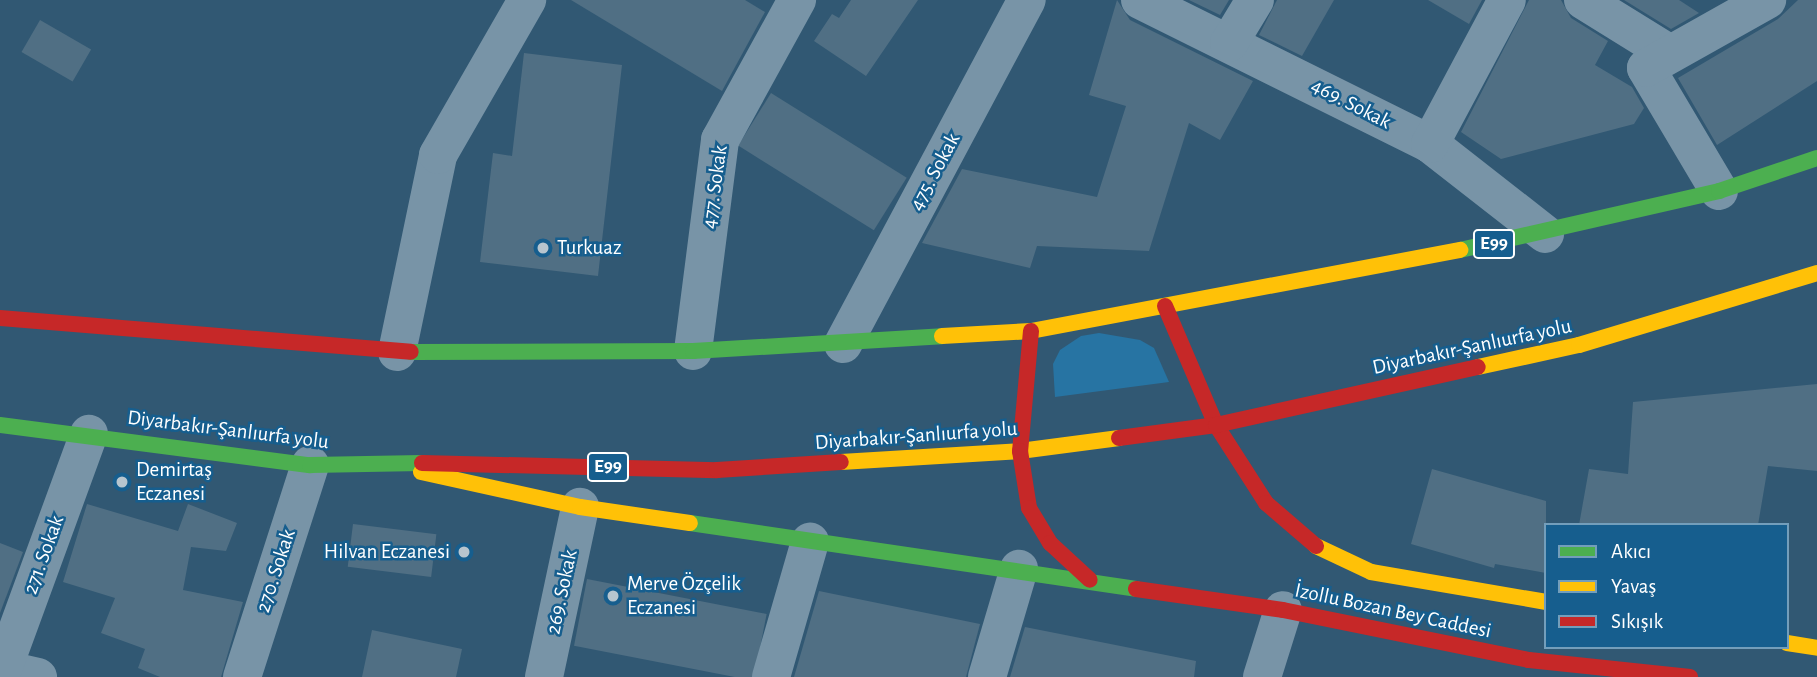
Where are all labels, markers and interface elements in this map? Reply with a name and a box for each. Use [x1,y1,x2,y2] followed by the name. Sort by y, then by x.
[1307,73,1395,135] street label: 469. Sokak
[904,129,966,215] street label: 475. Sokak
[697,144,733,230] street label: 477. Sokak
[1471,228,1517,260] road number: E99
[557,235,622,261] place label: Turkuaz
[535,240,551,256] marker: Turkuaz
[1370,314,1574,380] street label: Diyarbakır-Şanlıurfa yolu
[126,405,330,455] street label: Diyarbakır-Şanlıurfa yolu
[814,416,1018,456] street label: Diyarbakır-Şanlıurfa yolu
[585,452,631,482] road number: E99
[136,457,212,507] place label: Demirtaş Eczanesi
[114,474,130,490] marker: Demirtaş Eczanesi
[18,512,70,598] street label: 271. Sokak
[1544,523,1789,649] legend
[251,526,301,616] street label: 270. Sokak
[324,539,450,565] place label: Hilvan Eczanesi
[1611,541,1651,562] text: Akıcı
[456,544,472,560] marker: Hilvan Eczanesi
[541,547,583,637] street label: 269. Sokak
[627,571,741,621] place label: Merve Özçelik Eczanesi
[1611,576,1656,597] text: Yavaş
[1292,578,1494,644] street label: İzollu Bozan Bey Caddesi
[605,588,621,604] marker: Merve Özçelik Eczanesi
[1611,611,1663,632] text: Sıkışık

